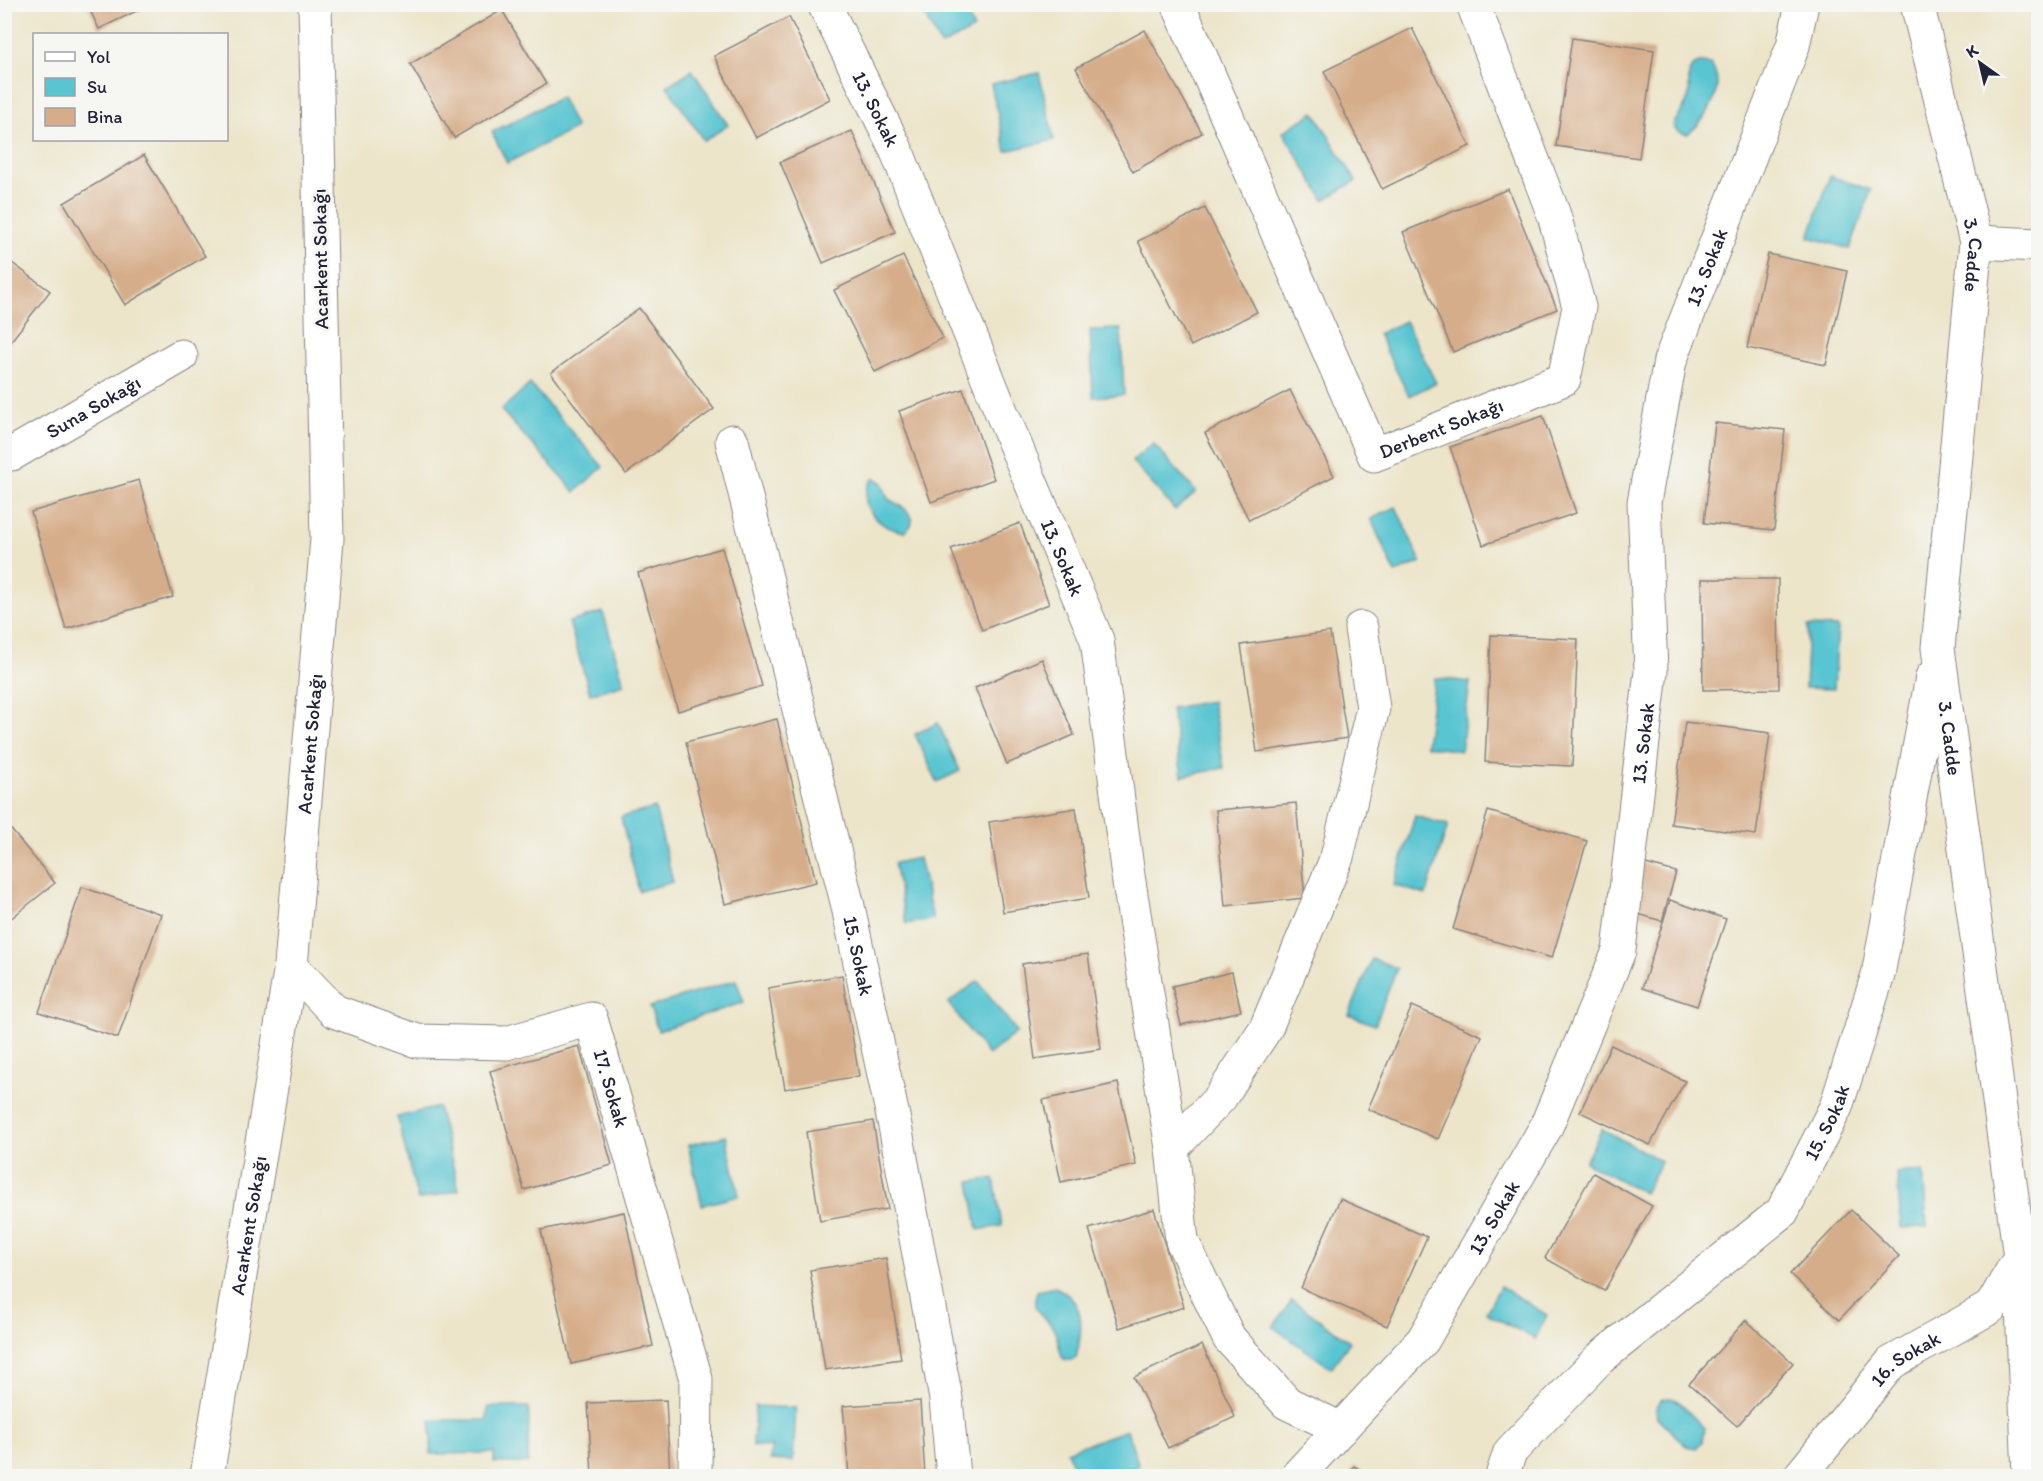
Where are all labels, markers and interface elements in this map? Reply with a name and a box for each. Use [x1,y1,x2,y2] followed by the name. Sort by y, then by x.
[33,33,228,141] legend
[1950,33,2010,93] north arrow
[1962,40,1982,62] text: K
[87,46,110,68] text: Yol
[847,67,905,151] street label: 13. Sokak
[87,76,107,98] text: Su
[87,106,122,128] text: Bina
[307,188,333,330] street label: Acarkent Sokağı
[1958,215,1988,293] street label: 3. Cadde
[1681,225,1733,309] street label: 13. Sokak
[42,370,145,444] street label: Suna Sokağı
[1376,393,1507,464] street label: Derbent Sokağı
[1036,515,1089,600] street label: 13. Sokak
[292,672,328,815] street label: Acarkent Sokağı
[1933,700,1967,777] street label: 3. Cadde
[1626,701,1659,785] street label: 13. Sokak
[838,913,879,998] street label: 15. Sokak
[588,1046,634,1130] street label: 17. Sokak
[1799,1082,1854,1164] street label: 15. Sokak
[225,1154,272,1297] street label: Acarkent Sokağı
[1463,1176,1525,1259] street label: 13. Sokak
[1865,1326,1944,1391] street label: 16. Sokak

